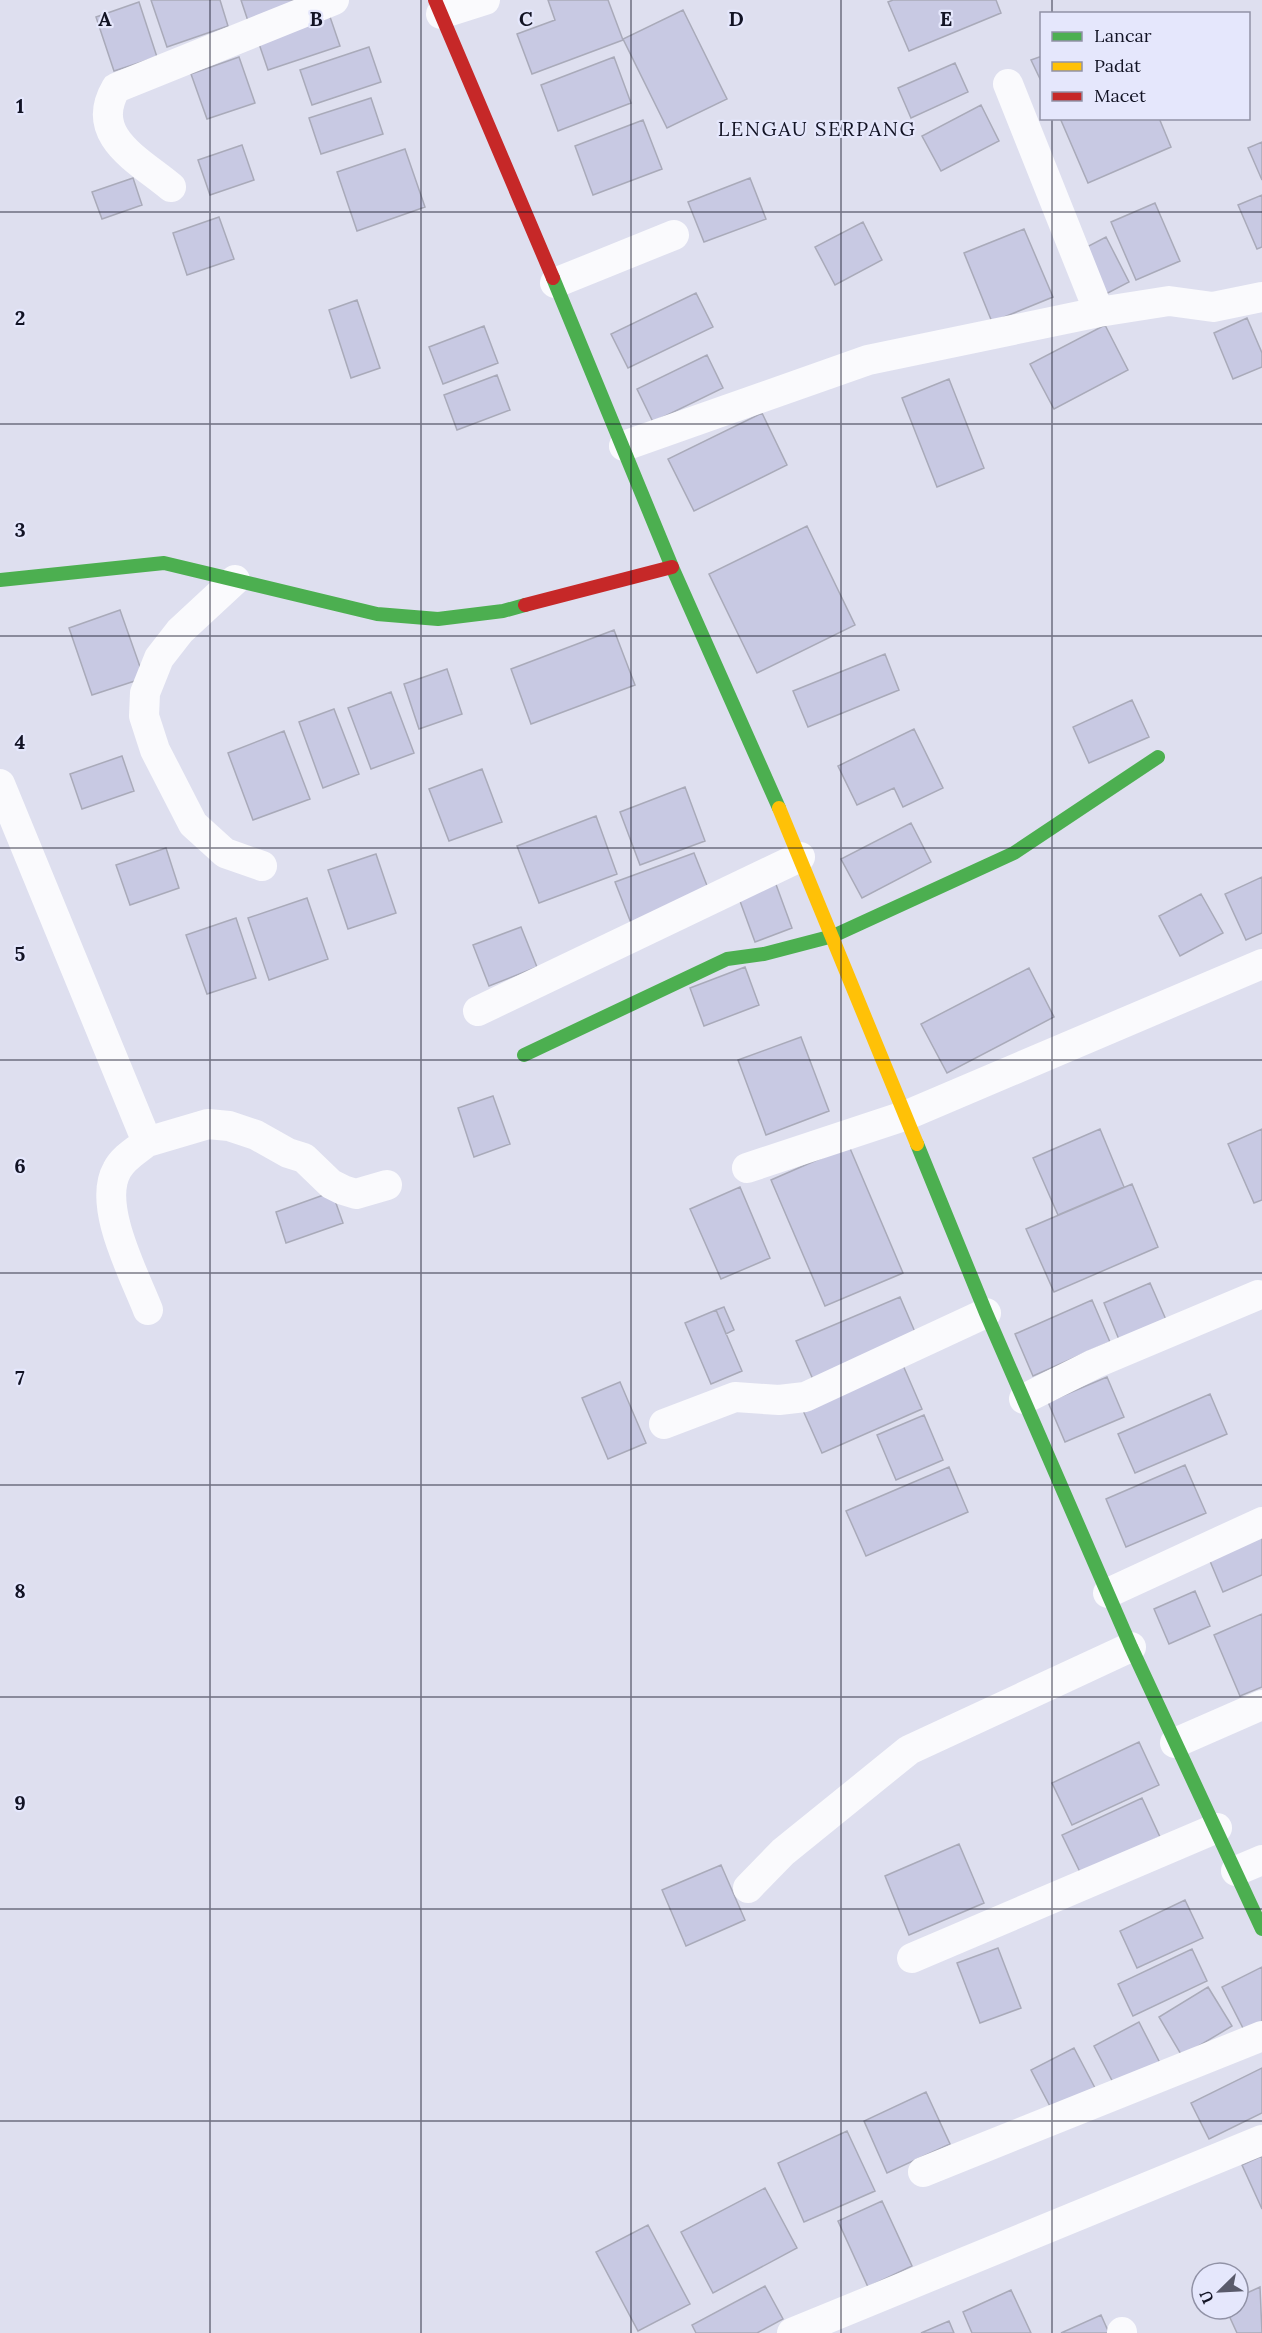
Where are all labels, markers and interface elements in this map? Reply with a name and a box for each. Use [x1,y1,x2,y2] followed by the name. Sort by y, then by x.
[98,6,112,31] text: A
[309,6,323,31] text: B
[519,6,533,31] text: C
[728,6,744,31] text: D
[940,6,952,31] text: E
[1040,12,1250,120] legend
[1094,24,1152,47] text: Lancar
[1094,54,1141,77] text: Padat
[1094,84,1146,107] text: Macet
[16,93,24,118] text: 1
[718,116,916,141] district label: LENGAU SERPANG
[15,305,25,330] text: 2
[14,517,26,542] text: 3
[15,729,26,754] text: 4
[15,941,26,966] text: 5
[14,1153,26,1178] text: 6
[15,1365,25,1390] text: 7
[14,1578,26,1603] text: 8
[14,1790,26,1815] text: 9
[1190,2261,1250,2321] north arrow
[1195,2287,1218,2307] text: U

